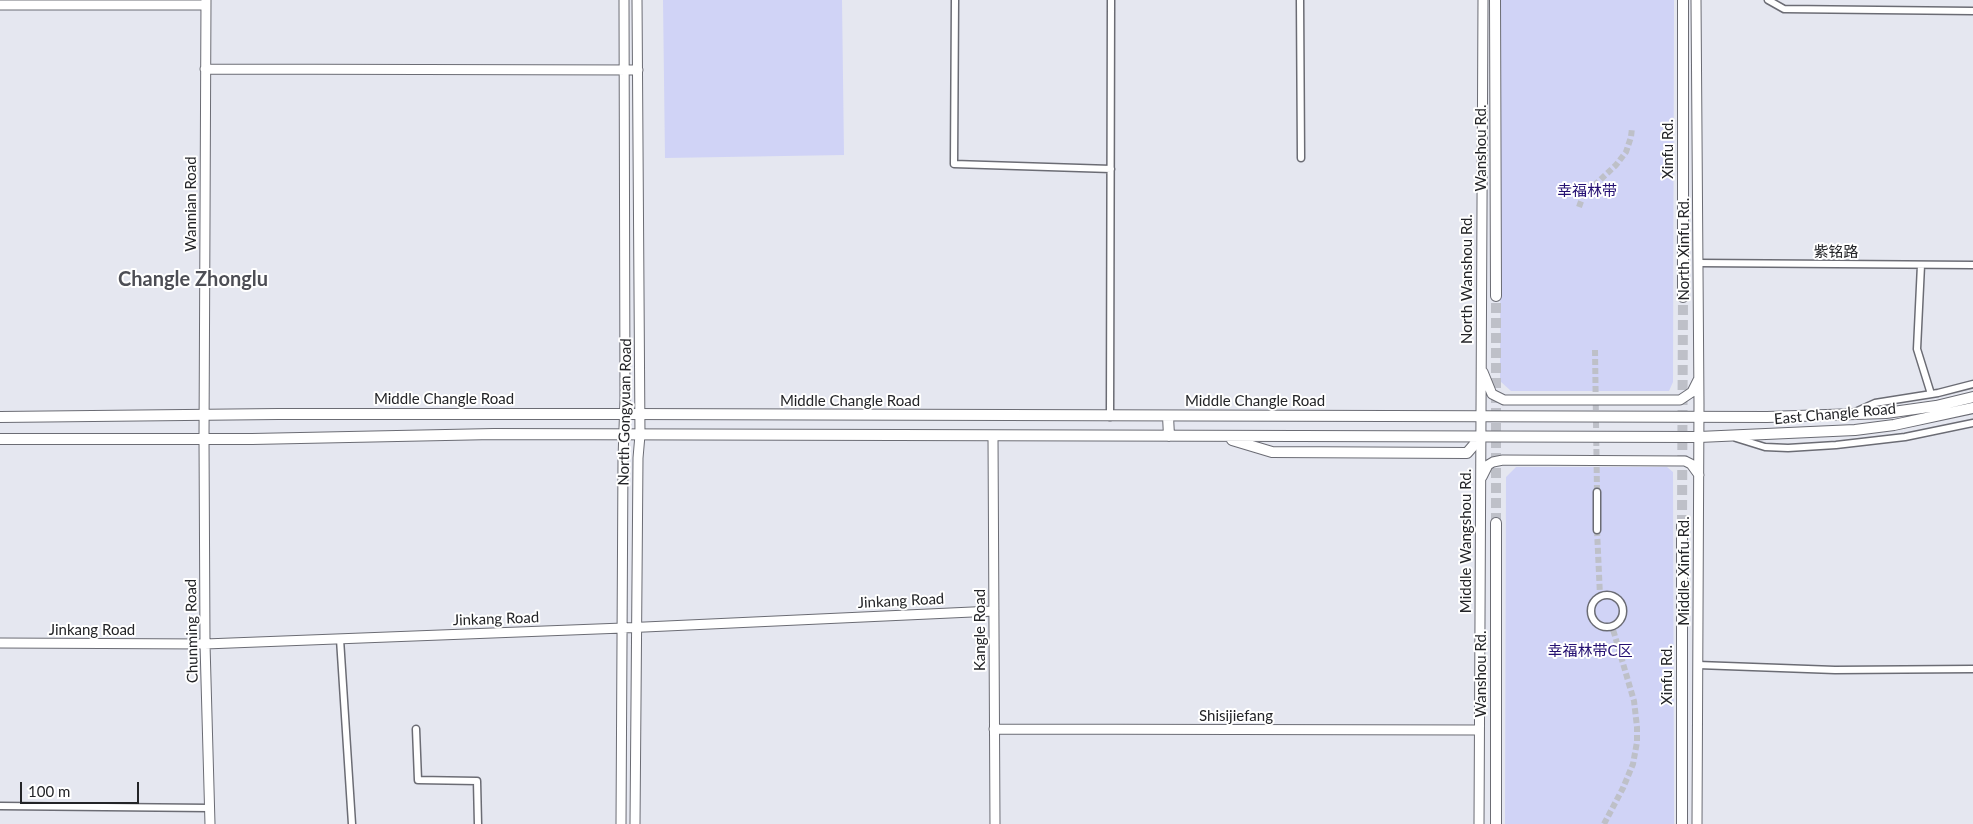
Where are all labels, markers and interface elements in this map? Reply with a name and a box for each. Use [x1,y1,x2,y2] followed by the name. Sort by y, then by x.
[1472,104,1490,192] street label: Wanshou Rd.
[1659,119,1677,179] street label: Xinfu Rd.
[182,156,200,252] street label: Wannian Road
[1557,182,1617,200] park label: 幸福林带
[1675,198,1693,300] street label: North Xinfu Rd.
[1458,214,1476,344] street label: North Wanshou Rd.
[1814,243,1858,261] street label: 紫铭路
[118,268,268,292] district label: Changle Zhonglu
[615,338,635,486] street label: North Gongyuan Road
[374,390,514,408] street label: Middle Changle Road
[780,392,920,410] street label: Middle Changle Road
[1185,392,1325,410] street label: Middle Changle Road
[1773,400,1897,428] street label: East Changle Road
[1457,469,1475,613] street label: Middle Wangshou Rd.
[1675,516,1693,626] street label: Middle Xinfu Rd.
[182,579,202,683] street label: Chunming Road
[971,589,989,671] street label: Kangle Road
[857,590,945,612] street label: Jinkang Road
[452,608,540,630] street label: Jinkang Road
[49,621,135,639] street label: Jinkang Road
[1472,630,1490,718] street label: Wanshou Rd.
[1547,642,1633,660] park label: 幸福林带C区
[1658,645,1676,705] street label: Xinfu Rd.
[1199,707,1273,725] street label: Shisijiefang
[22,772,141,804] scale bar
[28,782,70,800] text: 100 m

